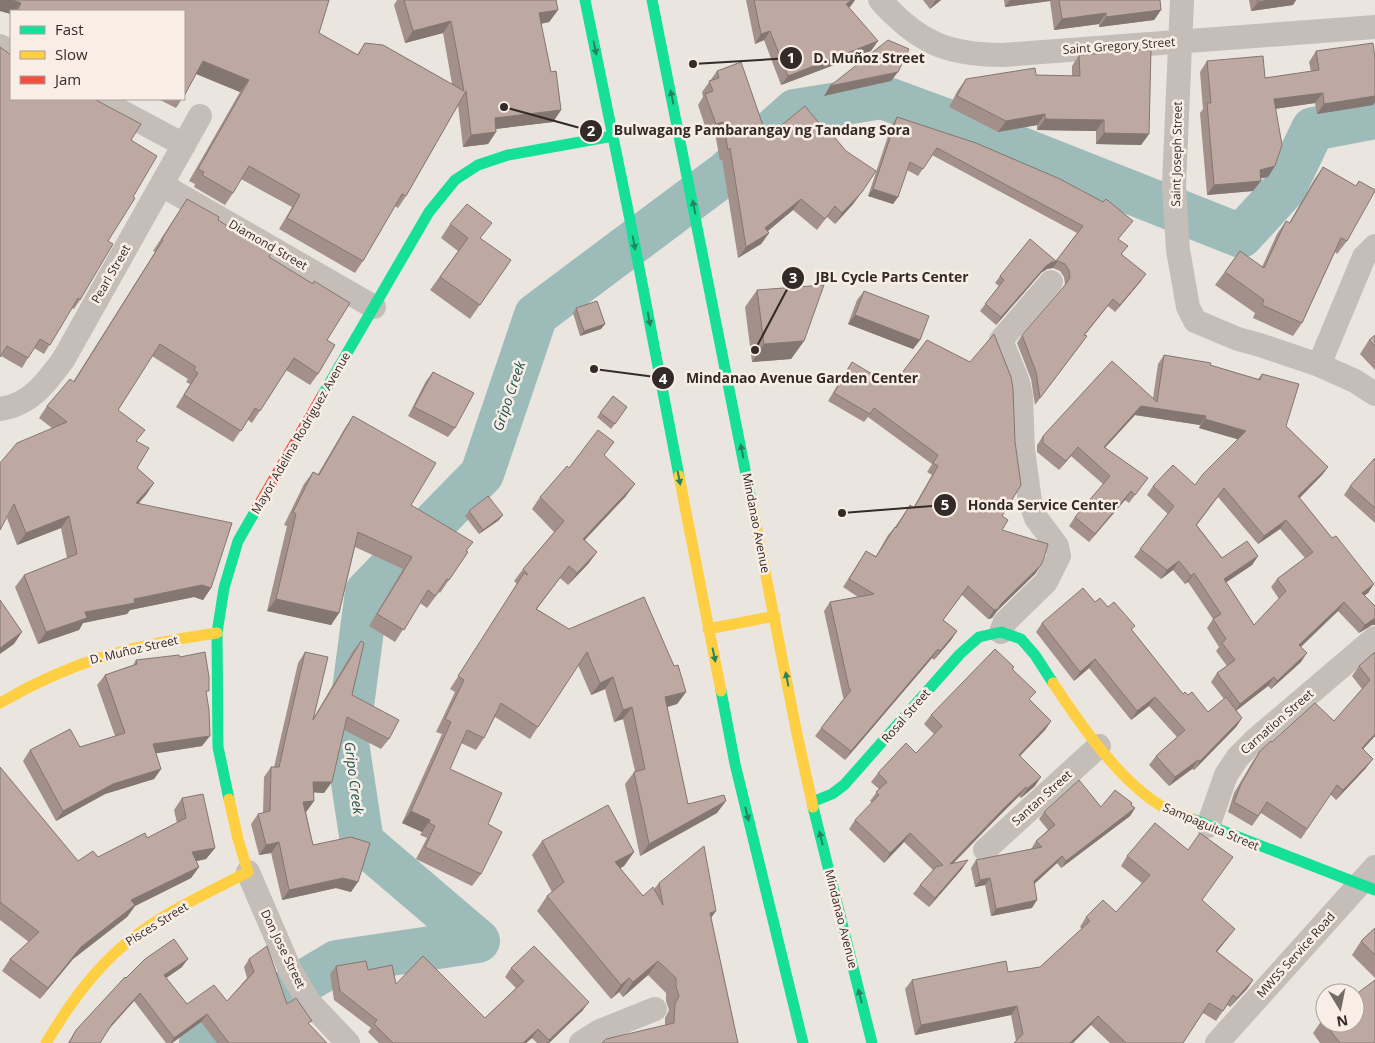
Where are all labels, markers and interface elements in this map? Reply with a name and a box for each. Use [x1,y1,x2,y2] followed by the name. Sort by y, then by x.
[10,10,185,100] legend
[55,19,84,39] text: Fast
[1062,33,1176,58] street label: Saint Gregory Street
[591,40,599,56] one-way arrow
[778,43,935,72] callout: D. Muñoz Street
[55,44,88,64] text: Slow
[787,47,795,67] text: 1
[813,48,925,67] text: D. Muñoz Street
[53,69,81,89] text: Jam
[667,89,675,105] one-way arrow
[1167,101,1186,207] street label: Saint Joseph Street
[579,116,920,145] callout: Bulwagang Pambarangay ng Tandang Sora
[587,120,596,140] text: 2
[614,120,910,139] text: Bulwagang Pambarangay ng Tandang Sora
[689,199,697,215] one-way arrow
[226,215,311,274] street label: Diamond Street
[630,235,638,251] one-way arrow
[87,241,134,306] street label: Pearl Street
[780,263,979,292] callout: JBL Cycle Parts Center
[789,267,797,287] text: 3
[813,267,969,286] text: JBL Cycle Parts Center
[645,311,653,327] one-way arrow
[247,348,354,517] street label: Mayor Adelina Rodriguez Avenue
[488,357,530,433] water label: Gripo Creek
[651,364,928,393] callout: Mindanao Avenue Garden Center
[659,368,668,388] text: 4
[686,368,919,387] text: Mindanao Avenue Garden Center
[738,443,746,459] one-way arrow
[676,471,684,487] one-way arrow
[738,472,775,575] street label: Mindanao Avenue
[933,490,1128,519] callout: Honda Service Center
[941,494,949,514] text: 5
[968,495,1119,514] text: Honda Service Center
[88,631,180,668] street label: D. Muñoz Street
[710,647,718,663] one-way arrow
[782,671,790,687] one-way arrow
[877,685,934,746] street label: Rosal Street
[1236,685,1317,758] street label: Carnation Street
[341,741,368,816] water label: Gripo Creek
[1008,766,1075,829] street label: Santan Street
[1161,799,1262,854] street label: Sampaguita Street
[743,806,751,821] one-way arrow
[817,831,825,846] one-way arrow
[821,868,862,970] street label: Mindanao Avenue
[122,898,191,950] street label: Pisces Street
[257,906,310,991] street label: Don Jose Street
[1253,908,1339,1001] street label: MWSS Service Road
[1315,983,1365,1033] north arrow
[856,988,864,1003] one-way arrow
[1335,1011,1350,1032] text: N

